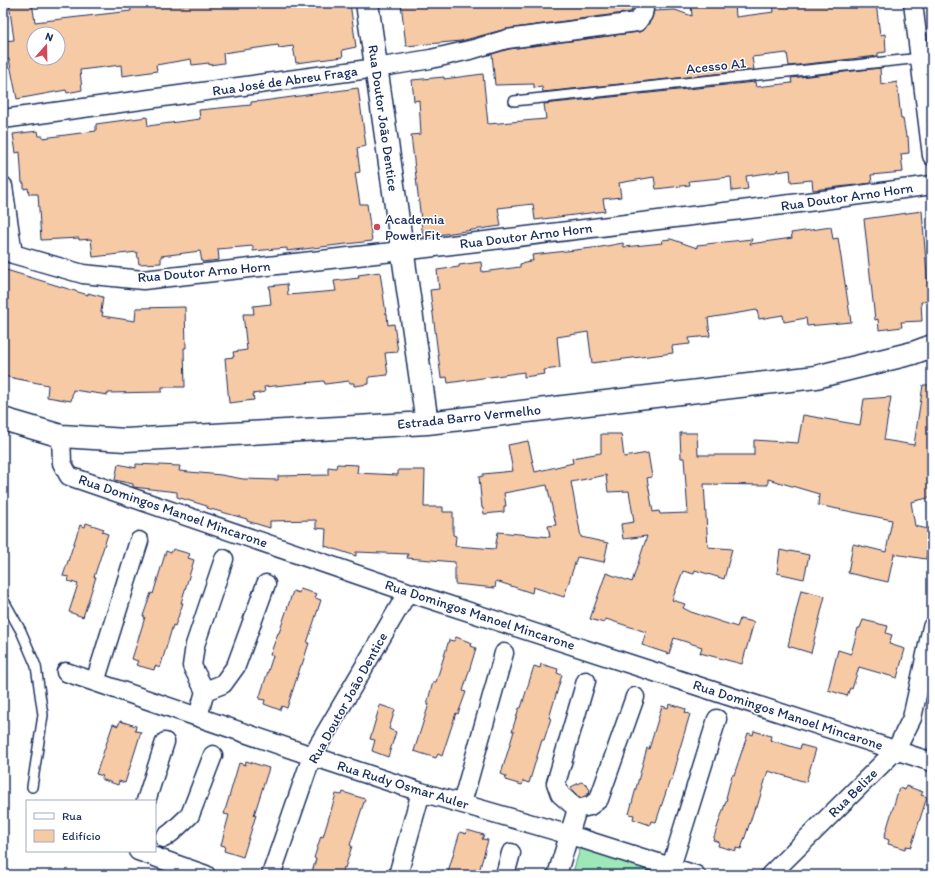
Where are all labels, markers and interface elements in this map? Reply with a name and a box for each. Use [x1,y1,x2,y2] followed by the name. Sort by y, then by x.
[26,26,66,66] north arrow
[44,30,55,44] text: N
[364,44,402,193] street label: Rua Doutor João Dentice
[685,54,747,78] street label: Acesso A1
[211,62,359,100] street label: Rua José de Abreu Fraga
[780,179,914,215] street label: Rua Doutor Arno Horn
[385,211,445,244] place label: Academia Power Fit
[459,219,593,253] street label: Rua Doutor Arno Horn
[372,222,382,232] marker: Academia Power Fit
[137,258,271,286] street label: Rua Doutor Arno Horn
[396,401,542,433] street label: Estrada Barro Vermelho
[76,471,270,551] street label: Rua Domingos Manoel Mincarone
[383,576,577,654] street label: Rua Domingos Manoel Mincarone
[305,629,391,767] street label: Rua Doutor João Dentice
[691,676,885,754] street label: Rua Domingos Manoel Mincarone
[335,757,471,813] street label: Rua Rudy Osmar Auler
[825,765,881,821] street label: Rua Belize
[26,800,156,852] legend
[62,809,82,823] text: Rua
[62,829,101,843] text: Edifício

